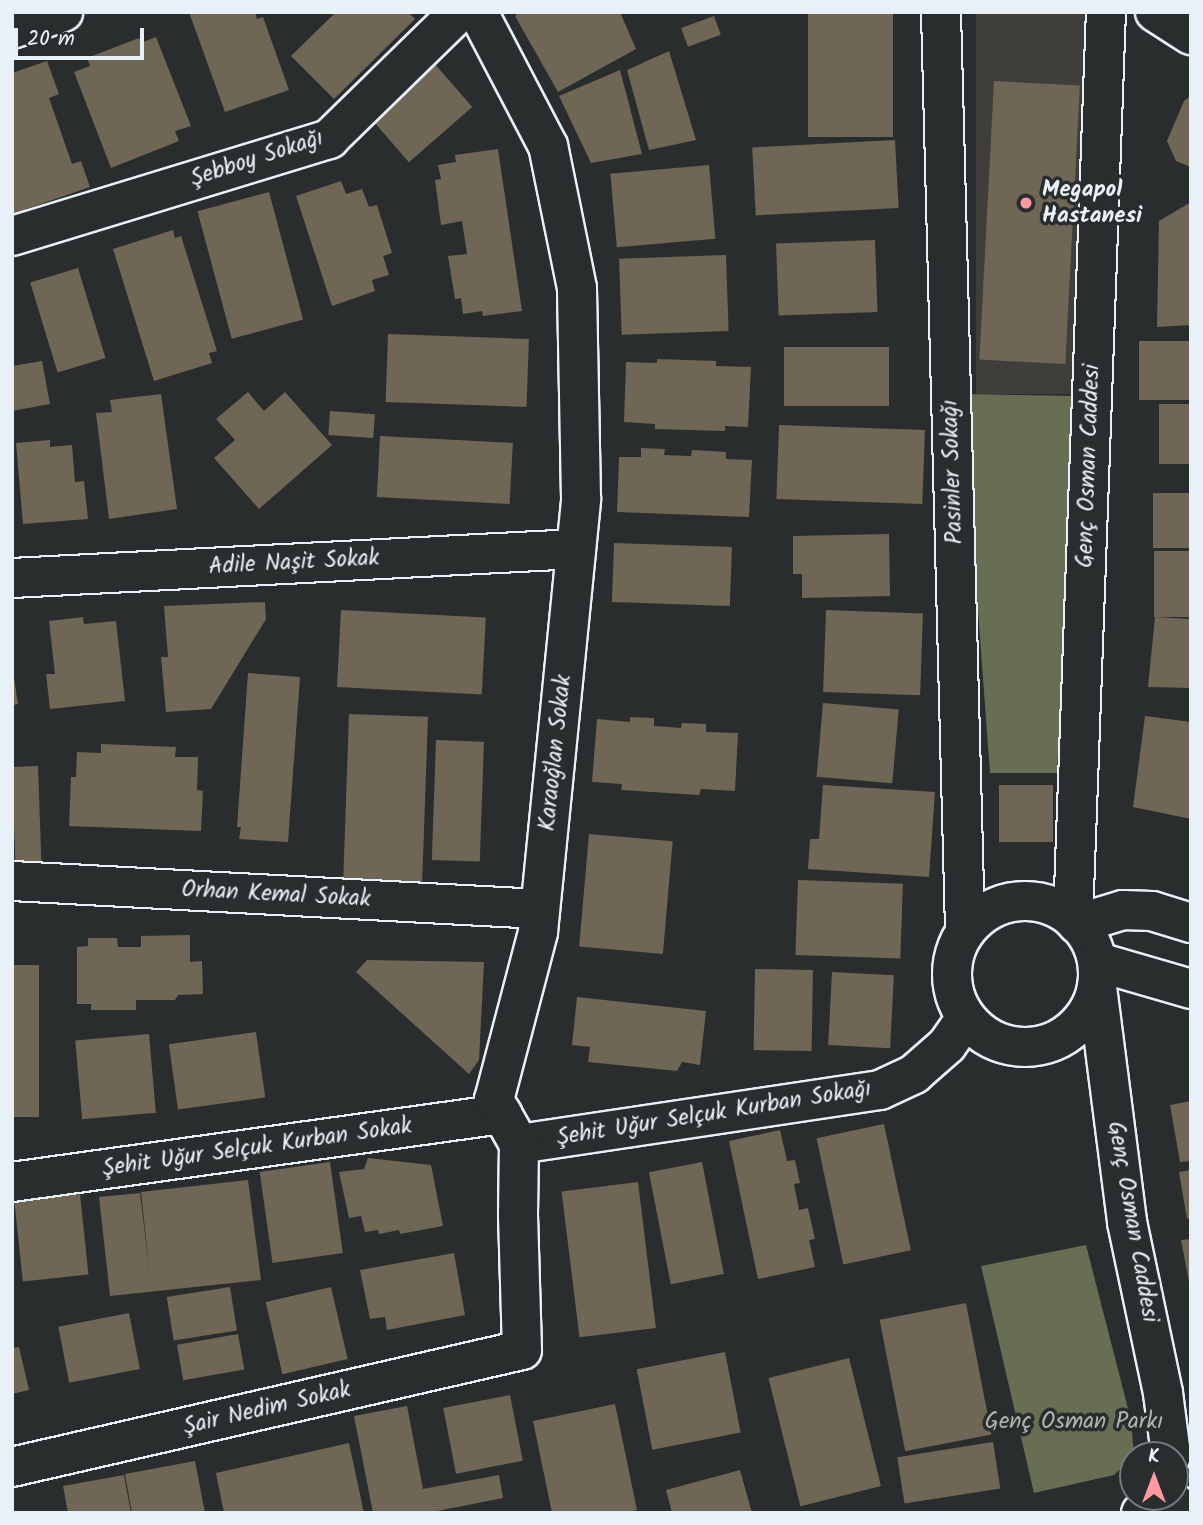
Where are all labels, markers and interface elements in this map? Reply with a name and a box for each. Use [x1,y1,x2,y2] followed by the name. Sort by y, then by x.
[18,14,147,58] scale bar
[27,23,75,56] text: 20 m
[187,124,327,194] street label: Şebboy Sokağı
[1042,176,1142,230] place label: Megapol Hastanesi
[1016,193,1036,213] marker: Megapol Hastanesi
[1072,364,1106,568] street label: Genç Osman Caddesi
[937,399,969,545] street label: Pasinler Sokağı
[208,545,380,581] street label: Adile Naşit Sokak
[534,674,578,832] street label: Karaoğlan Sokak
[181,876,371,914] street label: Orhan Kemal Sokak
[555,1075,873,1153] street label: Şehit Uğur Selçuk Kurban Sokağı
[100,1113,414,1183] street label: Şehit Uğur Selçuk Kurban Sokak
[1101,1119,1163,1325] street label: Genç Osman Caddesi
[181,1376,353,1442] street label: Şair Nedim Sokak
[985,1408,1163,1436] park label: Genç Osman Parkı
[1119,1441,1189,1511] north arrow
[1148,1442,1160,1472] text: K

